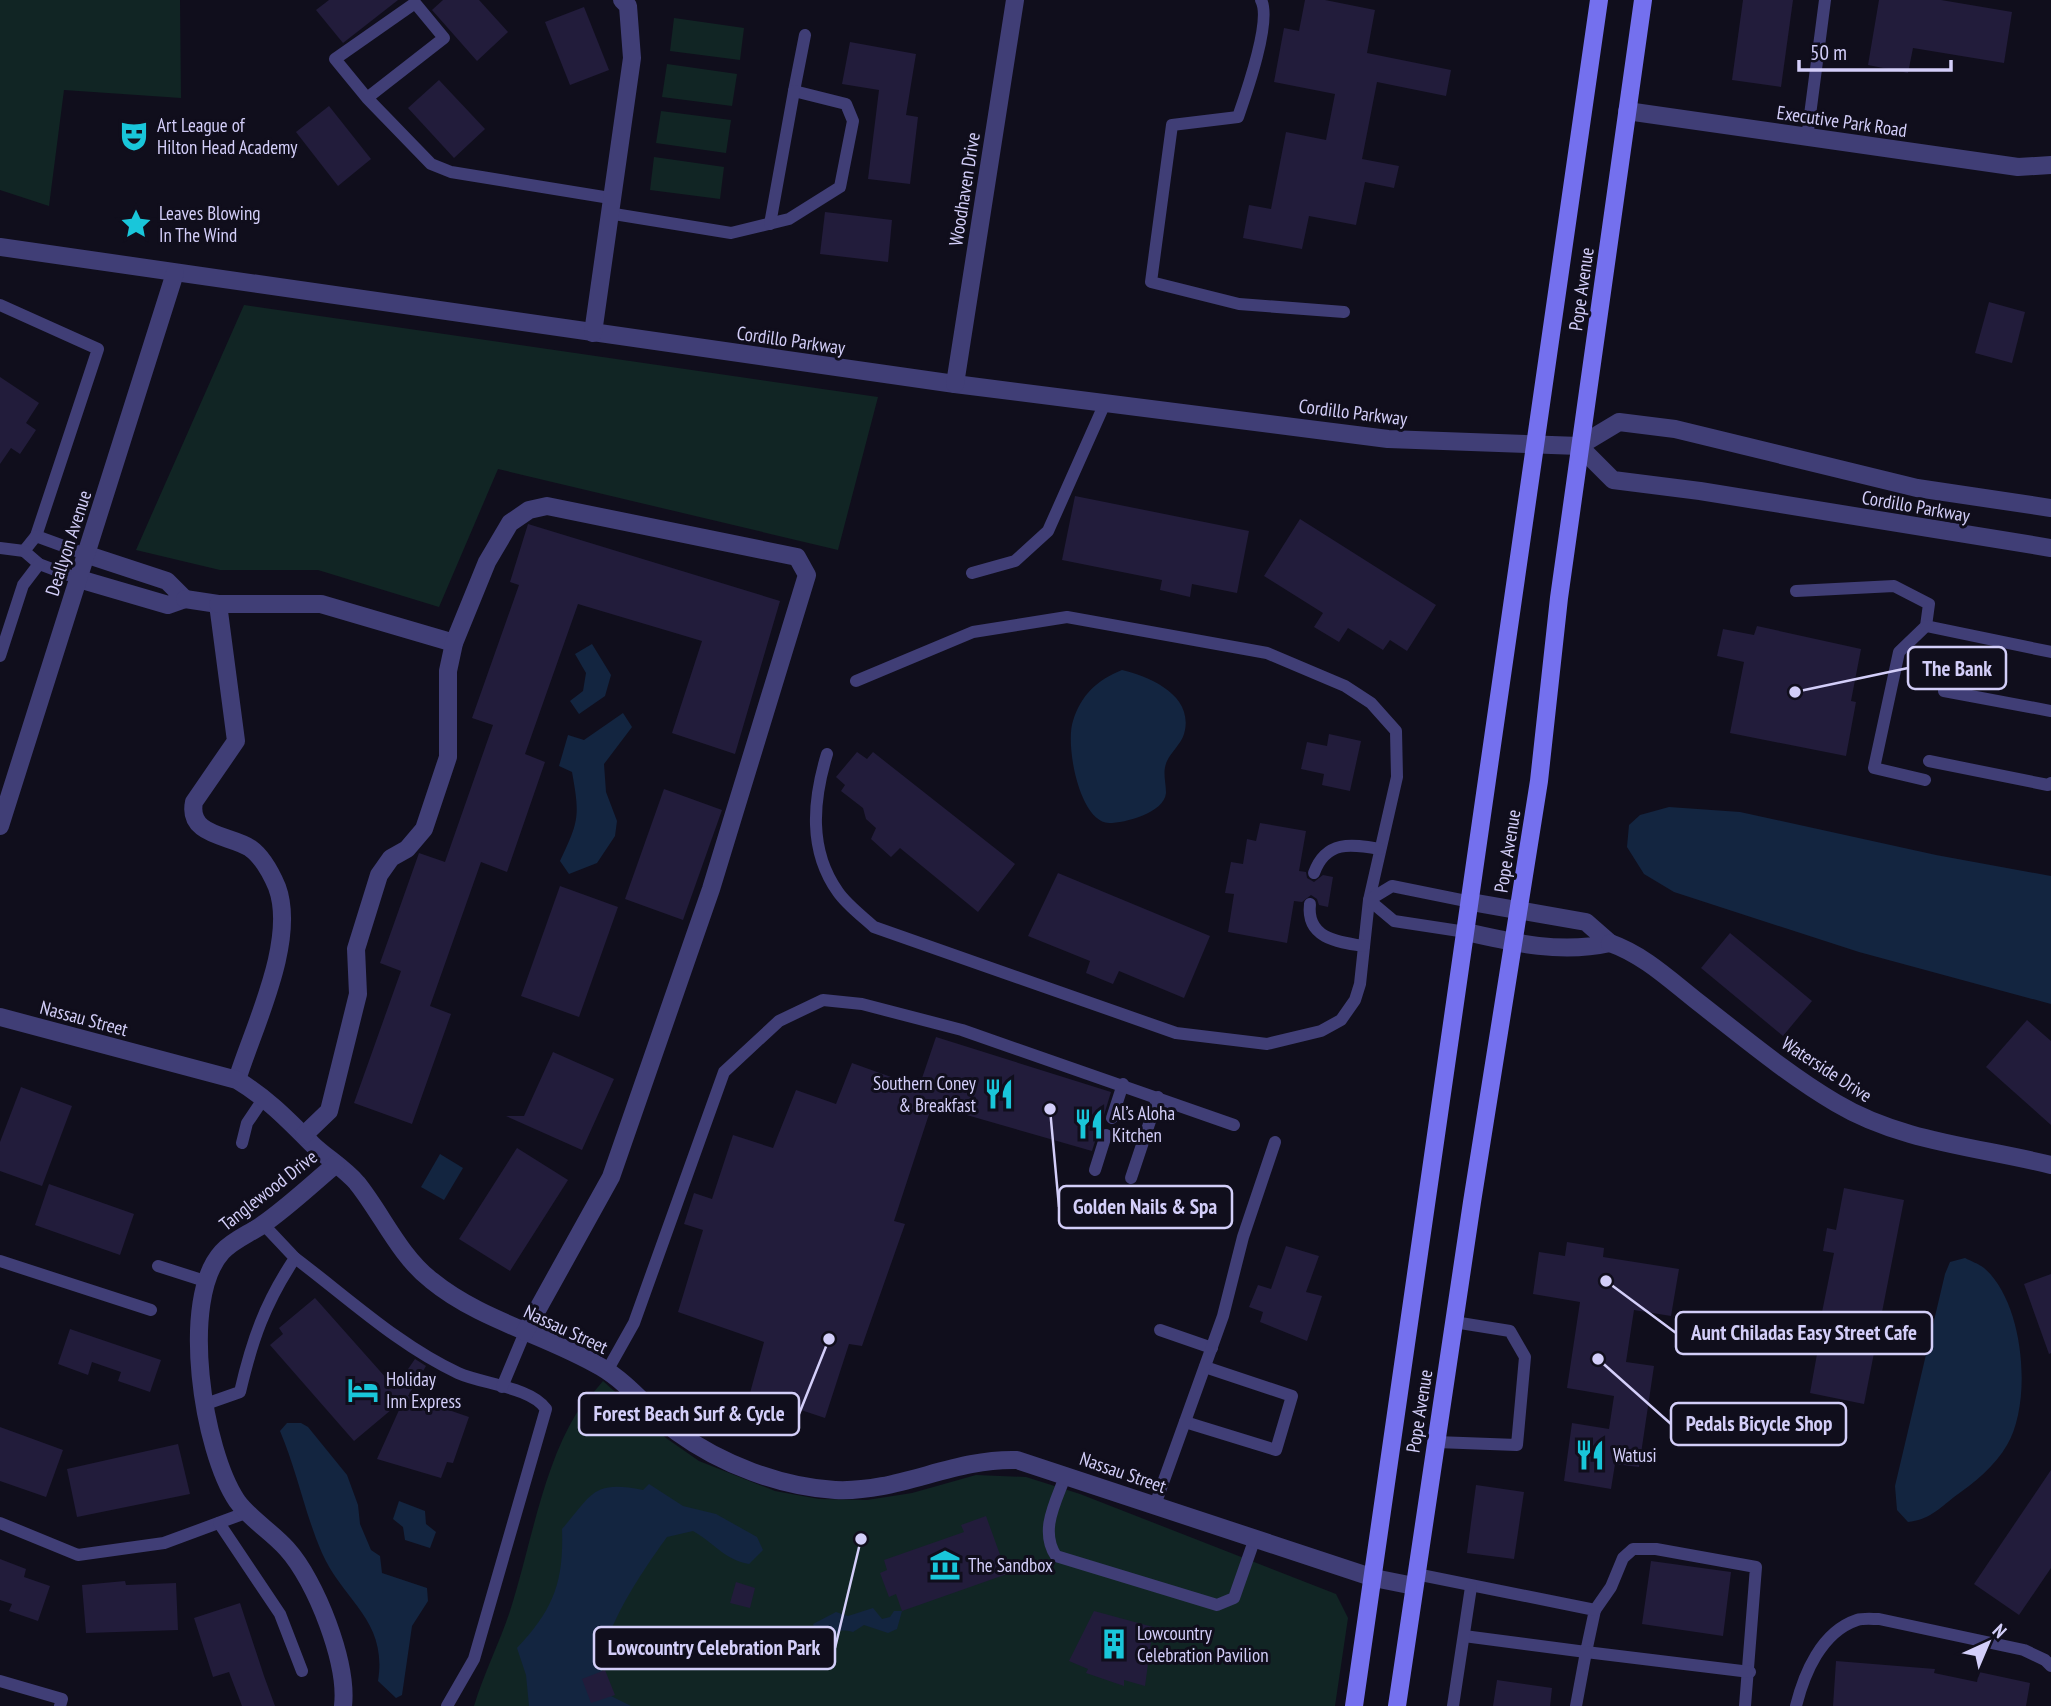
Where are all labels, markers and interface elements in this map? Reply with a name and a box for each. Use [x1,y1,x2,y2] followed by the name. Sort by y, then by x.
[1799,28,1951,72] scale bar
[1810,39,1847,66] text: 50 m
[1775,100,1909,142] street label: Executive Park Road
[157,113,298,159] place label: Art League of Hilton Head Academy
[117,119,151,153] theatre icon: Art League of Hilton Head Academy
[943,130,985,248] street label: Woodhaven Drive
[159,201,260,247] place label: Leaves Blowing In The Wind
[119,207,153,241] place icon: Leaves Blowing In The Wind
[1563,246,1599,332] street label: Pope Avenue
[735,321,848,360] street label: Cordillo Parkway
[1297,393,1410,431] street label: Cordillo Parkway
[1860,485,1973,527] street label: Cordillo Parkway
[40,487,96,599] street label: Deallyon Avenue
[1908,647,2006,689] callout: The Bank
[1922,655,1992,682] text: The Bank
[1489,808,1525,894] street label: Pope Avenue
[37,995,131,1041] street label: Nassau Street
[1777,1031,1877,1107] street label: Waterside Drive
[873,1071,977,1117] place label: Southern Coney & Breakfast
[982,1077,1016,1111] restaurant icon: Southern Coney & Breakfast
[1112,1101,1175,1147] place label: Al’s Aloha Kitchen
[1072,1107,1106,1141] restaurant icon: Al’s Aloha Kitchen
[214,1144,322,1236] street label: Tanglewood Drive
[1059,1186,1232,1228] callout: Golden Nails & Spa
[1073,1193,1217,1220] text: Golden Nails & Spa
[520,1299,612,1359] street label: Nassau Street
[1676,1312,1932,1354] callout: Aunt Chiladas Easy Street Cafe
[1690,1319,1917,1346] text: Aunt Chiladas Easy Street Cafe
[386,1367,461,1413] place label: Holiday Inn Express
[1401,1368,1437,1454] street label: Pope Avenue
[346,1373,380,1407] hotel icon: Holiday Inn Express
[579,1393,799,1435] callout: Forest Beach Surf & Cycle
[593,1400,785,1427] text: Forest Beach Surf & Cycle
[1671,1403,1846,1445] callout: Pedals Bicycle Shop
[1686,1410,1832,1437] text: Pedals Bicycle Shop
[1573,1438,1607,1472] restaurant icon: Watusi
[1613,1443,1657,1467] place label: Watusi
[1077,1446,1170,1498] street label: Nassau Street
[928,1548,962,1582] museum icon: The Sandbox
[968,1553,1053,1577] place label: The Sandbox
[1953,1608,2023,1678] north arrow
[1988,1619,2012,1643] text: N
[1137,1621,1269,1667] place label: Lowcountry Celebration Pavilion
[594,1627,835,1669] callout: Lowcountry Celebration Park
[1097,1627,1131,1661] building icon: Lowcountry Celebration Pavilion
[608,1634,821,1661] text: Lowcountry Celebration Park

